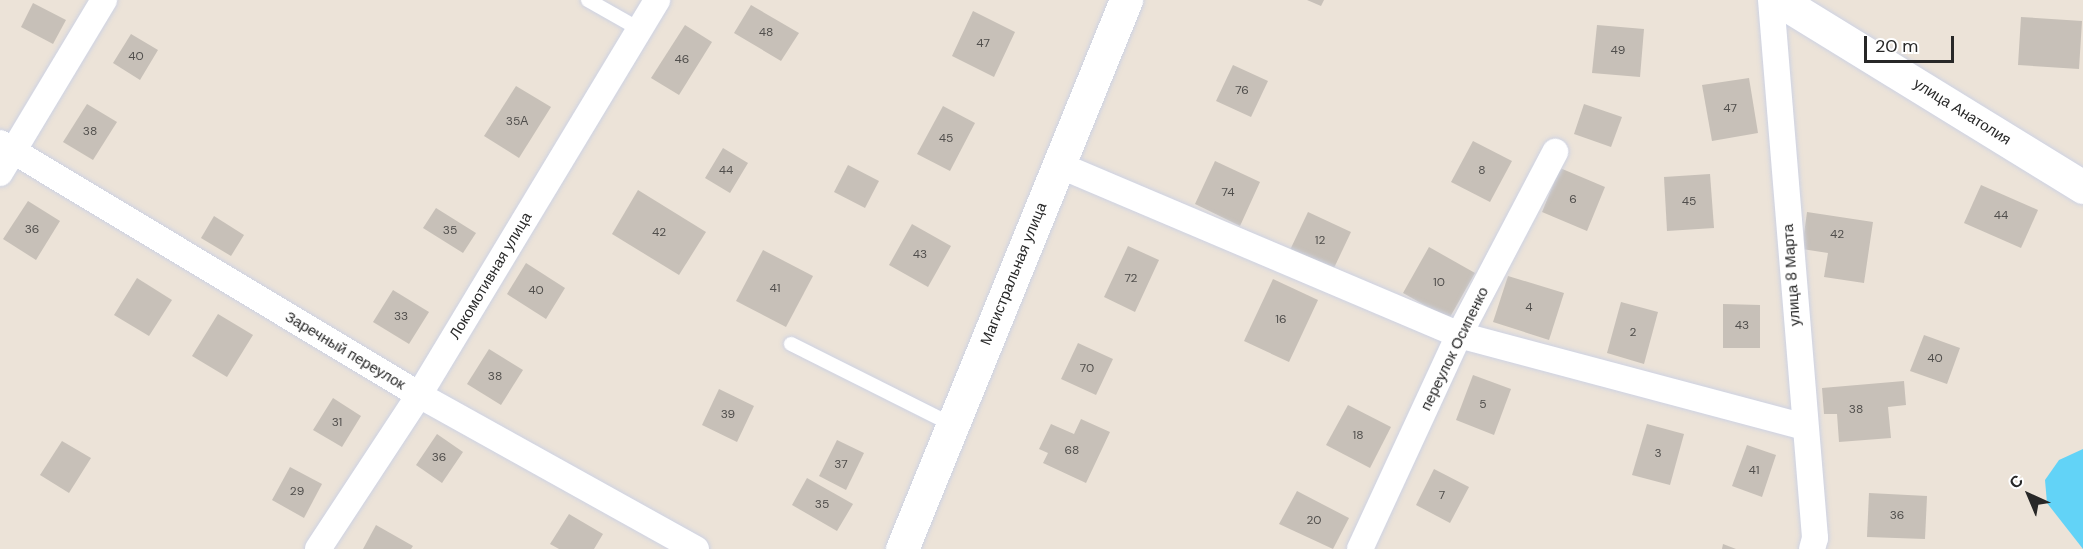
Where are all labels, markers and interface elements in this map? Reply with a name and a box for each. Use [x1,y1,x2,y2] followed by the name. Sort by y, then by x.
[1867,24,1957,62] scale bar
[759,26,773,40] house number: 48
[1875,34,1918,58] text: 20 m
[976,37,990,51] house number: 47
[1611,44,1625,58] house number: 49
[128,50,144,64] house number: 40
[675,53,689,67] house number: 46
[1910,75,2014,149] street label: улица Анатолия
[1235,84,1249,98] house number: 76
[1723,102,1737,116] house number: 47
[506,115,528,129] house number: 35А
[83,125,97,139] house number: 38
[939,132,953,146] house number: 45
[719,164,733,178] house number: 44
[1478,164,1486,178] house number: 8
[1222,186,1234,200] house number: 74
[1569,193,1577,207] house number: 6
[1682,195,1696,209] house number: 45
[977,200,1051,348] street label: Магистральная улица
[446,209,536,343] street label: Локомотивная улица
[1994,209,2008,223] house number: 44
[25,223,39,237] house number: 36
[1779,223,1805,327] street label: улица 8 Марта
[443,224,457,238] house number: 35
[652,226,666,240] house number: 42
[1830,228,1844,242] house number: 42
[1315,234,1325,248] house number: 12
[913,248,927,262] house number: 43
[1124,272,1138,286] house number: 72
[1433,276,1445,290] house number: 10
[769,282,781,296] house number: 41
[528,284,544,298] house number: 40
[1417,284,1493,414] street label: переулок Осипенко
[1525,301,1533,315] house number: 4
[282,308,408,394] street label: Заречный переулок
[394,310,408,324] house number: 33
[1275,313,1287,327] house number: 16
[1735,319,1749,333] house number: 43
[1630,326,1636,340] house number: 2
[1927,352,1943,366] house number: 40
[1080,362,1094,376] house number: 70
[488,370,502,384] house number: 38
[1479,398,1487,412] house number: 5
[1849,403,1863,417] house number: 38
[721,408,735,422] house number: 39
[332,416,342,430] house number: 31
[1352,429,1364,443] house number: 18
[1065,444,1079,458] house number: 68
[1654,447,1662,461] house number: 3
[432,451,446,465] house number: 36
[834,458,848,472] house number: 37
[1748,464,1760,478] house number: 41
[1999,465,2059,525] north arrow
[2005,470,2028,493] text: С
[290,485,304,499] house number: 29
[1439,489,1445,503] house number: 7
[815,498,829,512] house number: 35
[1890,509,1904,523] house number: 36
[1307,514,1321,528] house number: 20

